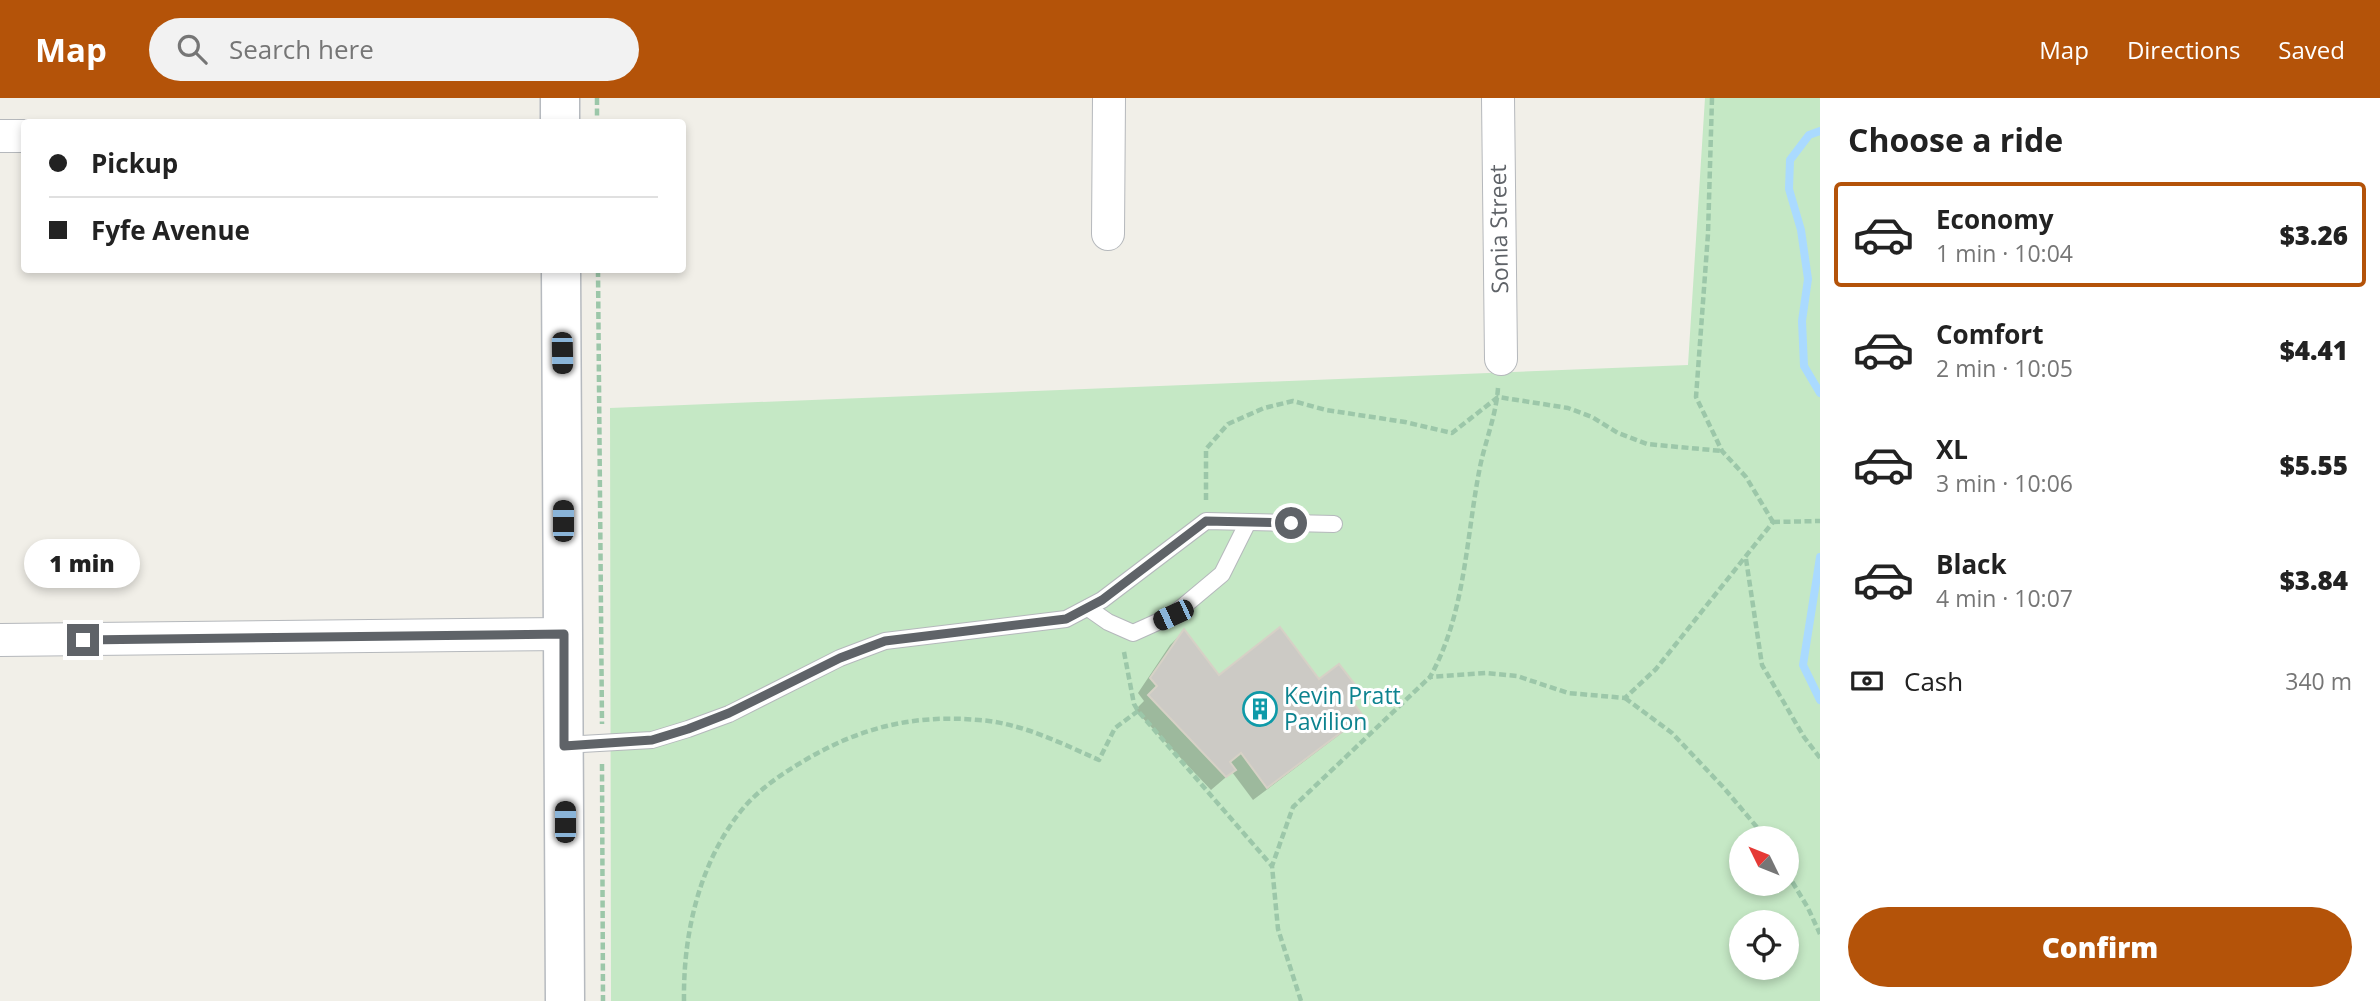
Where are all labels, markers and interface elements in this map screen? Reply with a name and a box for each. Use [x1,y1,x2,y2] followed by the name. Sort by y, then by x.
[149,18,639,81] search box
[35,27,107,72] text: Map
[173,30,211,68] icon: search
[229,31,374,67] text: Search here
[2039,33,2089,66] text: Map
[2127,33,2240,66] text: Directions
[2278,33,2345,66] text: Saved
[1848,118,2063,161] text: Choose a ride
[91,145,178,181] text: Pickup
[1481,164,1515,294] street label: Sonia Street
[1936,201,2054,237] text: Economy
[1852,203,1915,266] icon: car
[91,212,250,248] text: Fyfe Avenue
[2280,217,2348,253] text: $3.26
[1936,237,2073,269] text: 1 min · 10:04
[1936,316,2043,352] text: Comfort
[1852,318,1915,381] icon: car
[552,332,573,374] car
[2280,332,2348,368] text: $4.41
[1936,352,2073,384] text: 2 min · 10:05
[1936,431,1968,467] text: XL
[1852,433,1915,496] icon: car
[2280,447,2348,483] text: $5.55
[1936,467,2073,499] text: 3 min · 10:06
[553,500,574,542] car
[1275,507,1307,539] route start
[25,538,141,588] callout: 1 min
[1936,546,2007,582] text: Black
[49,547,115,579] text: 1 min
[1852,548,1915,611] icon: car
[2280,562,2348,598] text: $3.84
[1936,582,2073,614] text: 4 min · 10:07
[1150,597,1197,633] car
[67,624,99,656] route end
[1848,662,1886,700] icon: cash
[1904,663,1963,699] text: Cash
[2285,665,2352,697] text: 340 m
[1284,679,1401,737] place label: Kevin Pratt Pavilion
[1241,690,1279,728] building icon: Kevin Pratt Pavilion
[555,801,576,843] car
[1729,826,1799,896] north arrow
[1729,826,1799,980] map controls
[1848,907,2352,987] button: Confirm
[1729,910,1799,980] button: locate

